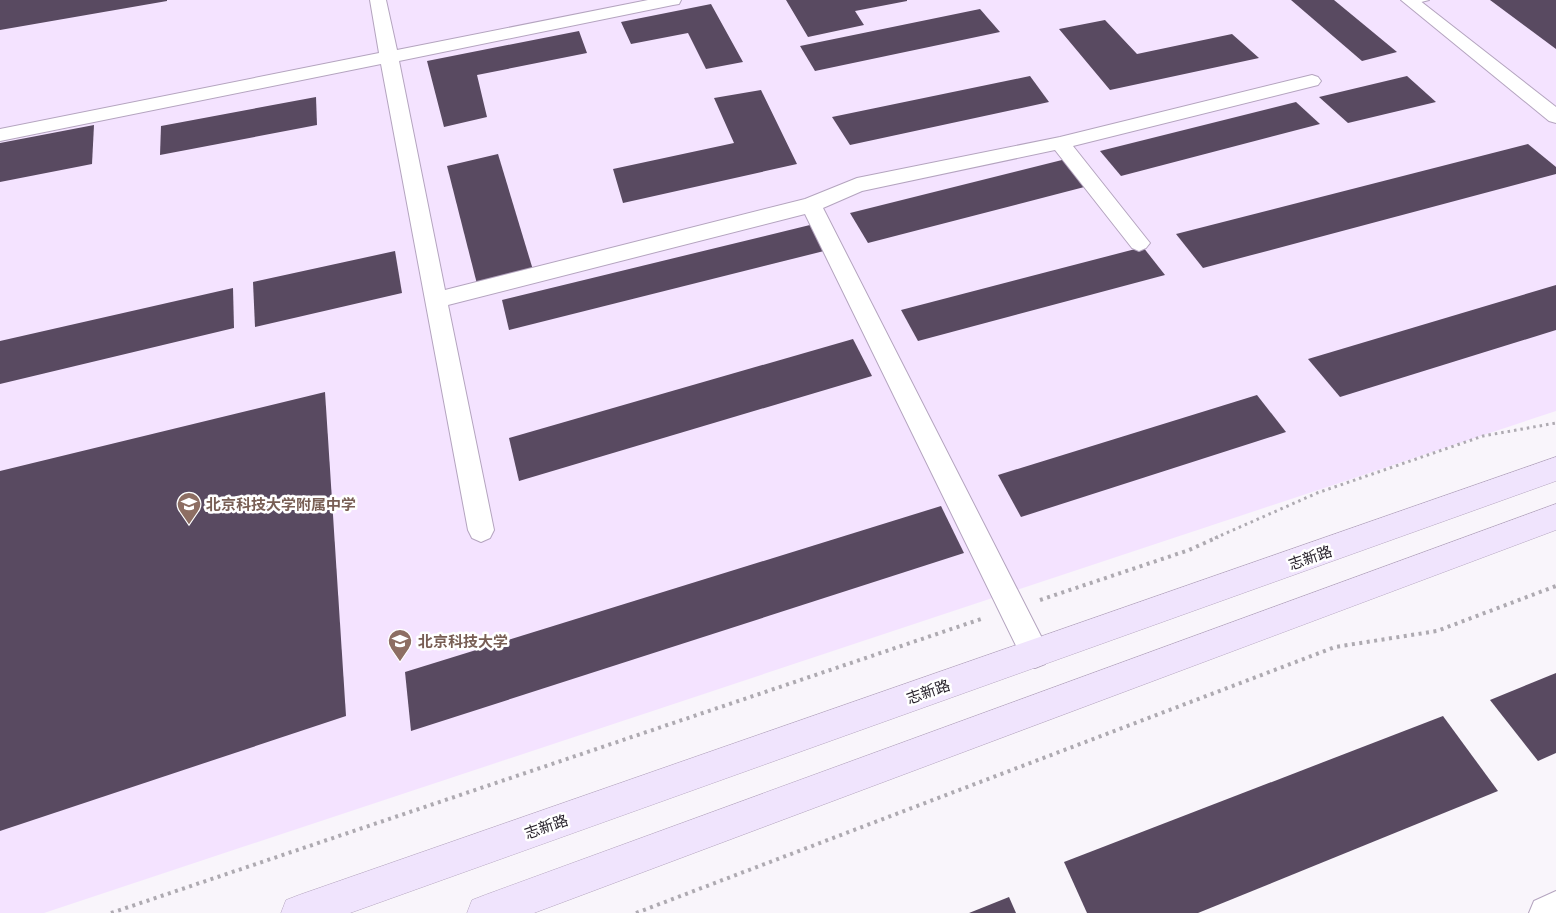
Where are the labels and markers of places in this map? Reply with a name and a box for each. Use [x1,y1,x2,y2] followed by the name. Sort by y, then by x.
[176,491,202,525] school or university icon: 北京科技大学附属中学
[206,495,356,513] place label: 北京科技大学附属中学
[387,628,413,662] school or university icon: 北京科技大学
[418,632,508,650] place label: 北京科技大学

